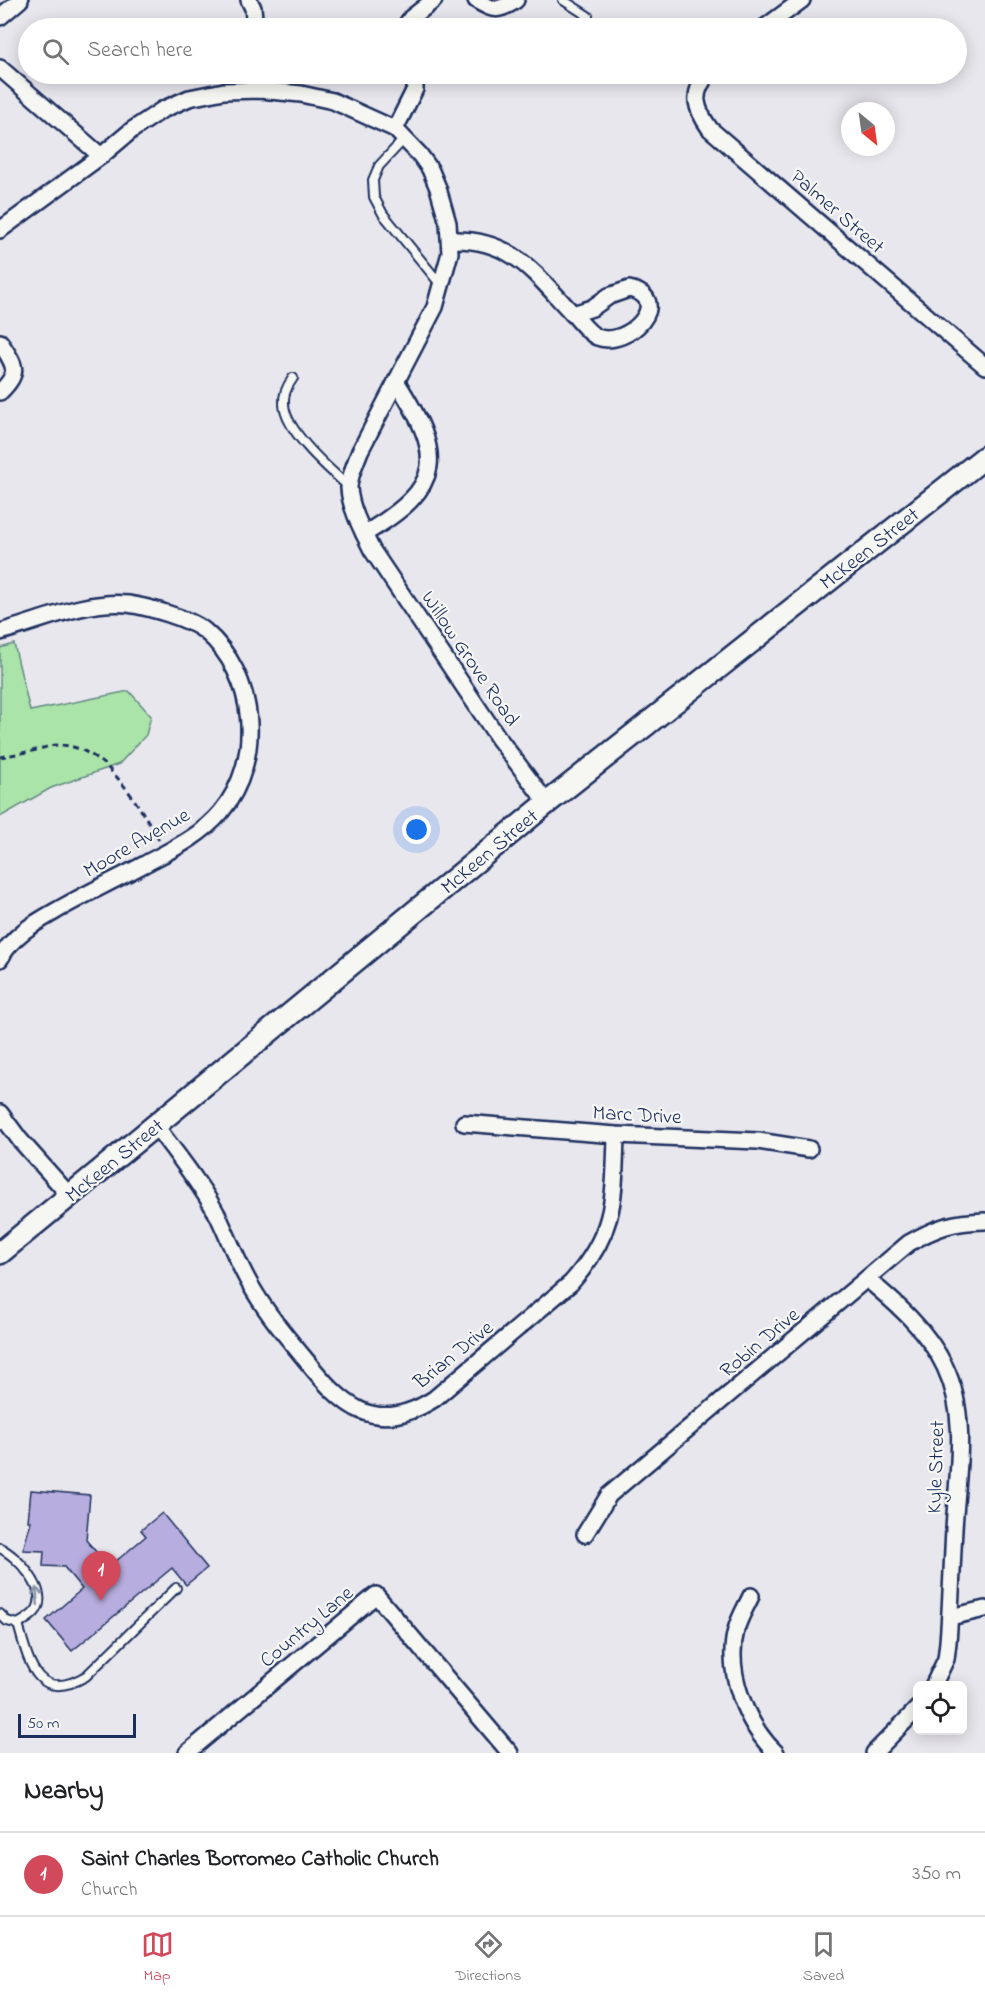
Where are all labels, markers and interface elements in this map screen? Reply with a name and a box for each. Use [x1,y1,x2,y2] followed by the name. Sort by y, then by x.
[18,18,967,84] search box
[39,35,72,68] icon: search
[87,35,192,67] text: Search here
[841,102,895,156] north arrow
[783,163,890,262] street label: Palmer Street
[814,501,927,598] street label: McKeen Street
[413,585,526,733] street label: Willow Grove Road
[78,801,196,886] street label: Moore Avenue
[435,803,546,902] street label: McKeen Street
[402,815,431,844] your location
[592,1099,683,1133] street label: Marc Drive
[59,1112,171,1211] street label: McKeen Street
[714,1301,807,1386] street label: Robin Drive
[407,1314,501,1398] street label: Brian Drive
[920,1420,956,1514] street label: Kyle Street
[82,1552,120,1601] pin: 1
[254,1579,362,1677] street label: Country Lane
[31,1587,42,1607] one-way arrow
[913,1681,967,1735] map controls
[913,1681,967,1735] button: locate
[18,1711,136,1738] scale bar
[27,1712,59,1736] text: 50 m
[24,1773,103,1811] text: Nearby
[81,1844,439,1876] text: Saint Charles Borromeo Catholic Church
[40,1860,47,1889] text: 1
[912,1860,961,1889] text: 350 m
[81,1876,137,1905] text: Church
[141,1928,174,1988] tab: Map
[455,1928,521,1988] tab: Directions
[803,1928,844,1988] tab: Saved

